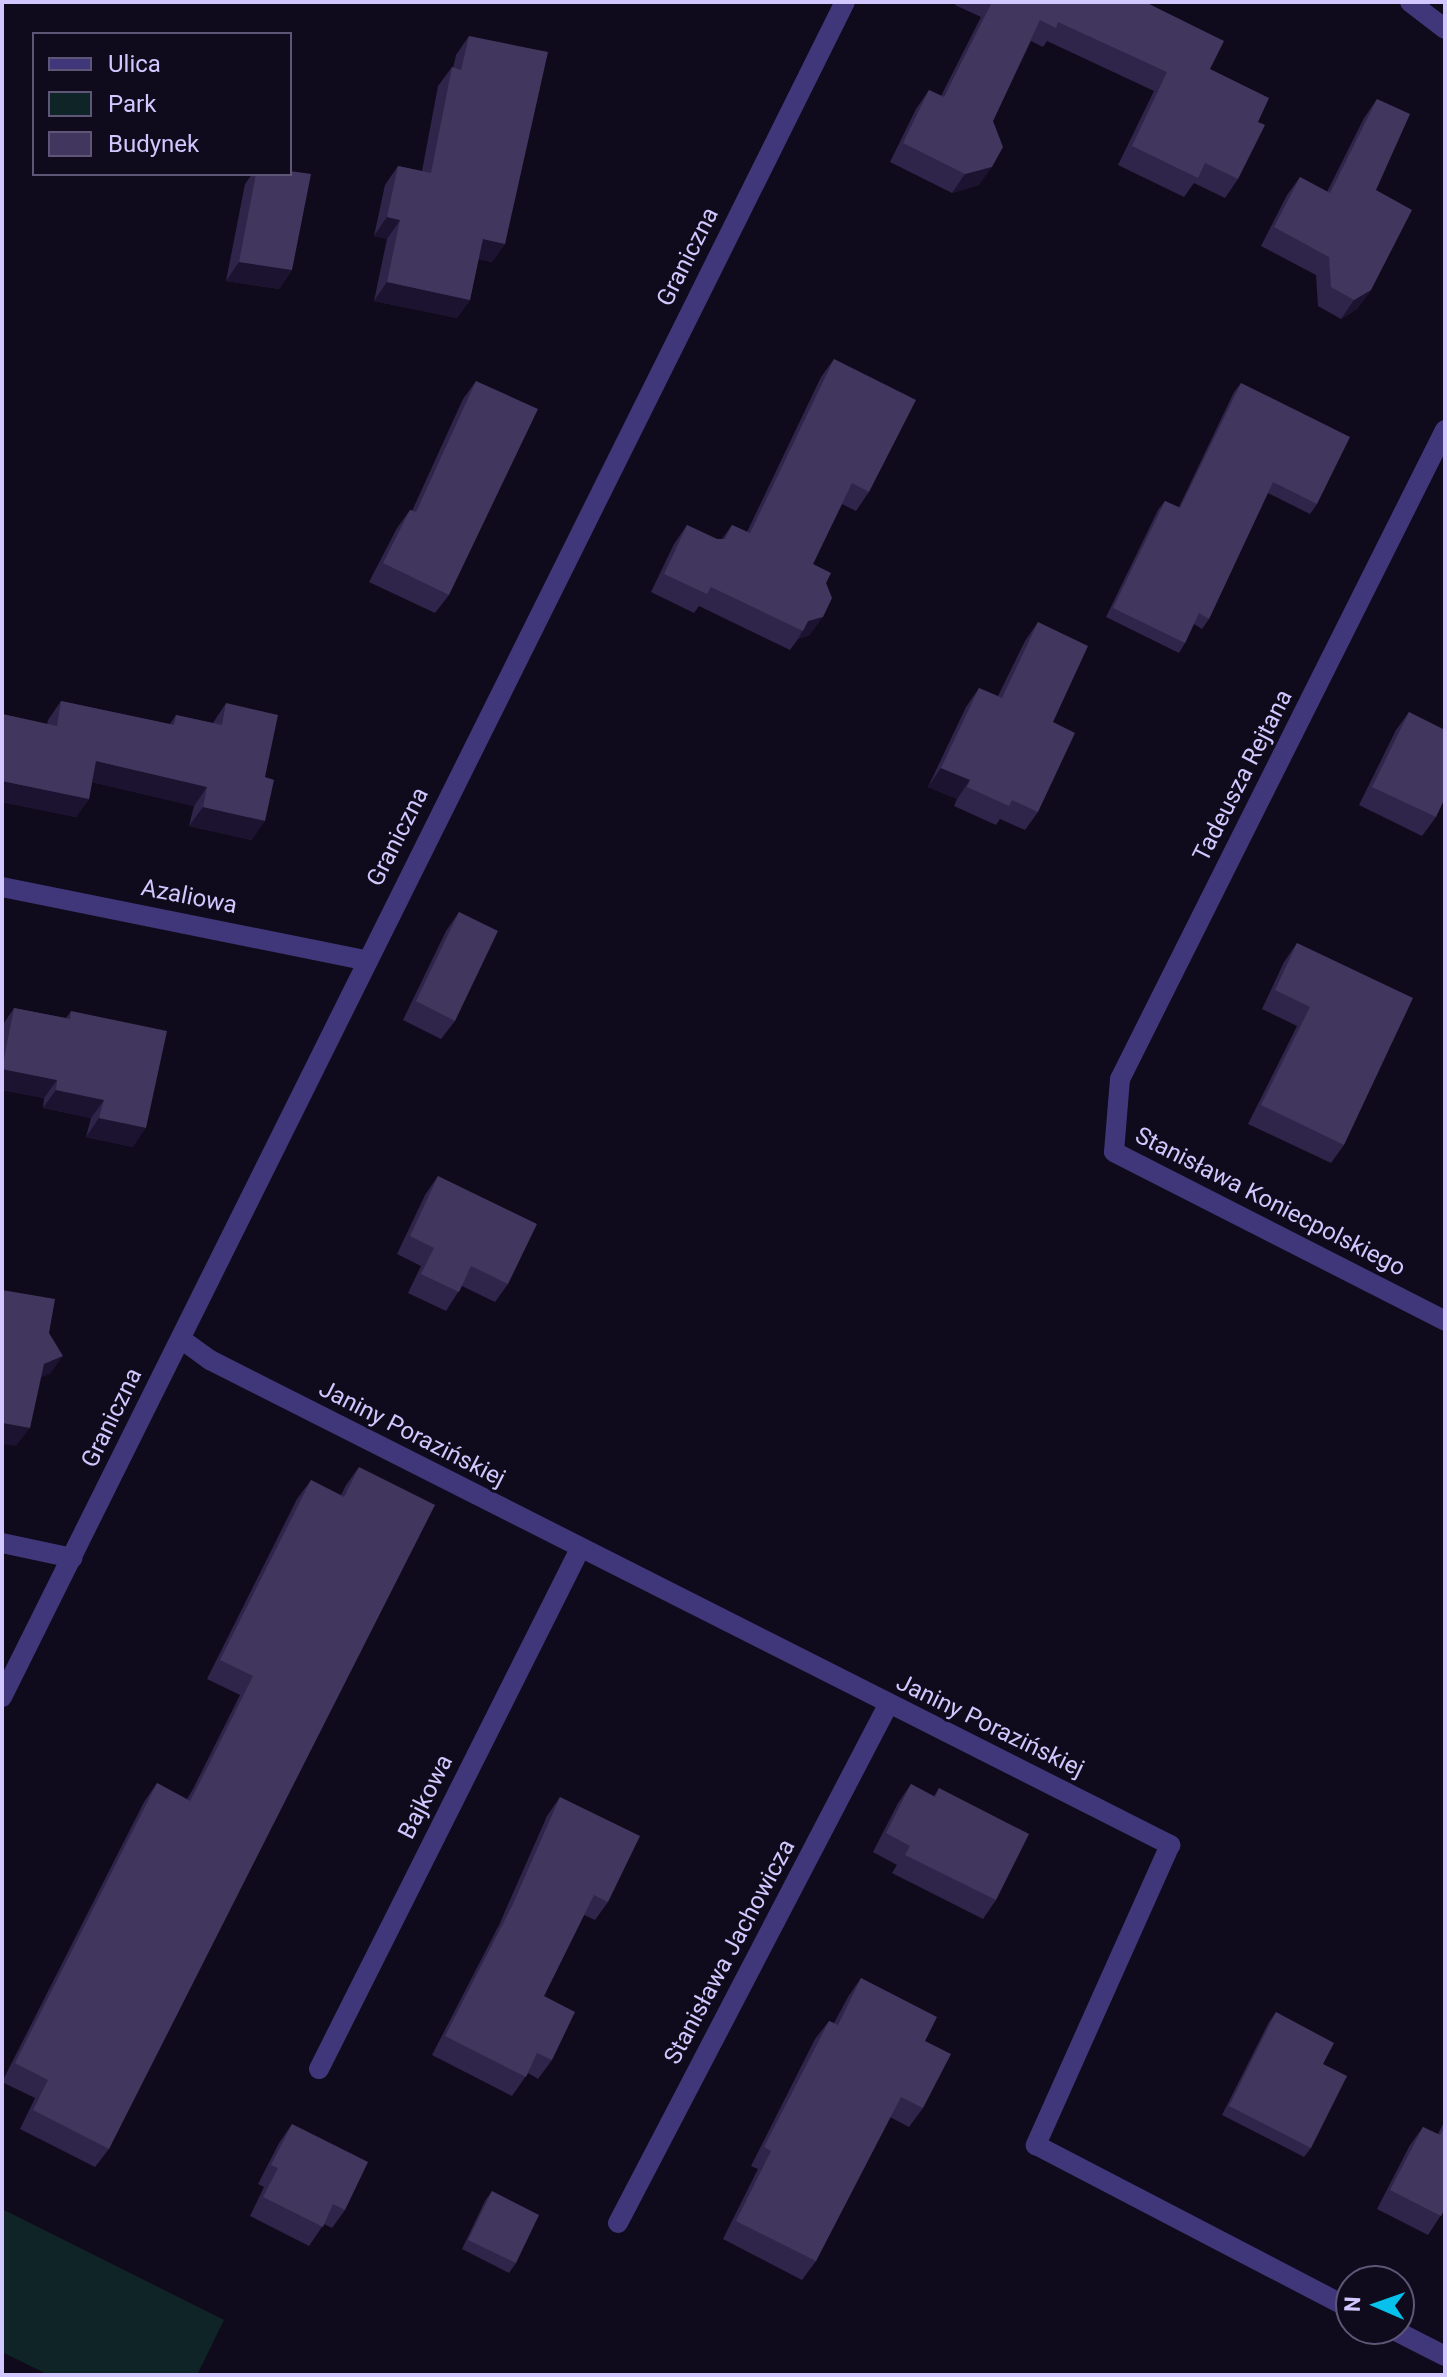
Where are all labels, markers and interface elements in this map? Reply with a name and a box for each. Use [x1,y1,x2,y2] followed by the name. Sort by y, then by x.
[32,32,292,176] legend
[108,50,161,78] text: Ulica
[108,90,156,118] text: Park
[108,130,199,158] text: Budynek
[651,203,725,311] street label: Graniczna
[1187,685,1299,867] street label: Tadeusza Rejtana
[361,783,435,891] street label: Graniczna
[139,874,239,920] street label: Azaliowa
[1130,1121,1410,1283] street label: Stanisława Koniecpolskiego
[76,1364,148,1472] street label: Graniczna
[314,1375,510,1493] street label: Janiny Porazińskiej
[891,1668,1089,1784] street label: Janiny Porazińskiej
[393,1750,459,1844] street label: Bajkowa
[659,1835,801,2069] street label: Stanisława Jachowicza
[1335,2265,1415,2345] north arrow
[1340,2296,1365,2312] text: N

